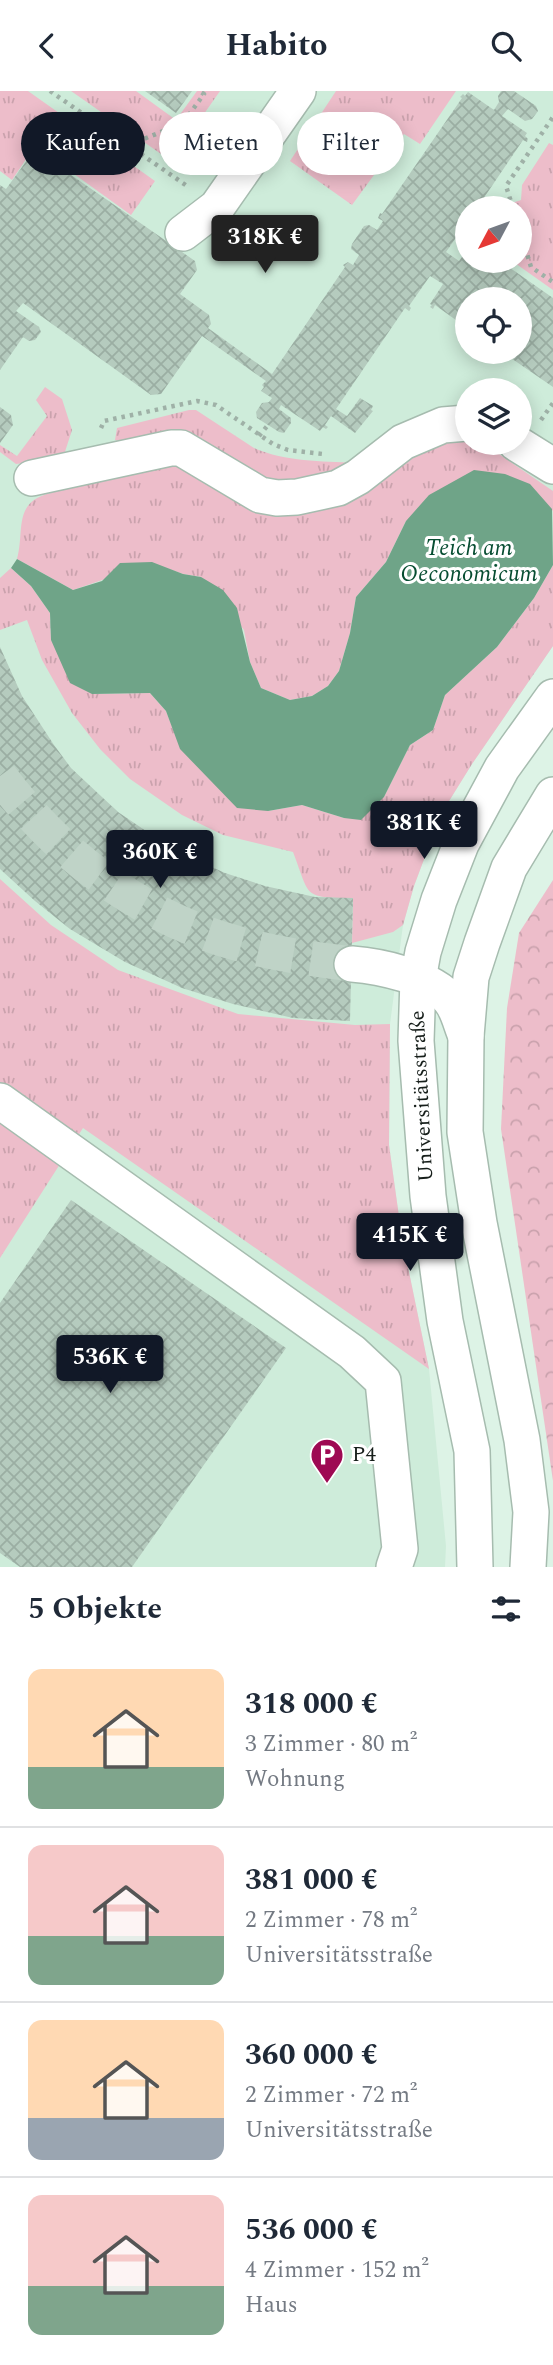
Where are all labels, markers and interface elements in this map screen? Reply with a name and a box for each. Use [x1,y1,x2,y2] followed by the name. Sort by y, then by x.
[225,21,328,70] text: Habito
[28,27,66,65] icon: back
[487,27,525,65] icon: search
[21,112,145,175] chip: Kaufen
[159,112,283,175] chip: Mieten
[297,112,404,175] chip: Filter
[455,196,532,273] north arrow
[455,196,532,455] map controls
[208,215,322,275] pin: 318K €
[227,220,303,255] text: 318K €
[455,287,532,364] button: locate
[455,378,532,455] button: layers
[400,531,538,592] water label: Teich am Oeconomicum
[367,801,481,861] pin: 381K €
[386,806,462,841] text: 381K €
[103,831,217,890] pin: 360K €
[122,835,198,870] text: 360K €
[402,1009,442,1183] street label: Universitätsstraße
[353,1213,467,1273] pin: 415K €
[372,1218,448,1253] text: 415K €
[53,1335,167,1395] pin: 536K €
[72,1340,148,1375] text: 536K €
[308,1436,346,1485] parking icon: P4
[352,1439,376,1471] place label: P4
[28,1586,162,1632] text: 5 Objekte
[487,1590,525,1628] icon: filters
[245,1681,378,1727] text: 318 000 €
[84,1697,168,1781] icon: home
[245,1727,417,1762] text: 3 Zimmer · 80 m²
[245,1762,345,1797] text: Wohnung
[245,1857,378,1903] text: 381 000 €
[84,1873,168,1957] icon: home
[245,1903,417,1938] text: 2 Zimmer · 78 m²
[245,1938,433,1973] text: Universitätsstraße
[245,2032,378,2078] text: 360 000 €
[84,2048,168,2132] icon: home
[245,2078,417,2113] text: 2 Zimmer · 72 m²
[245,2113,433,2148] text: Universitätsstraße
[245,2207,378,2253] text: 536 000 €
[84,2223,168,2307] icon: home
[245,2253,429,2288] text: 4 Zimmer · 152 m²
[245,2288,298,2323] text: Haus

